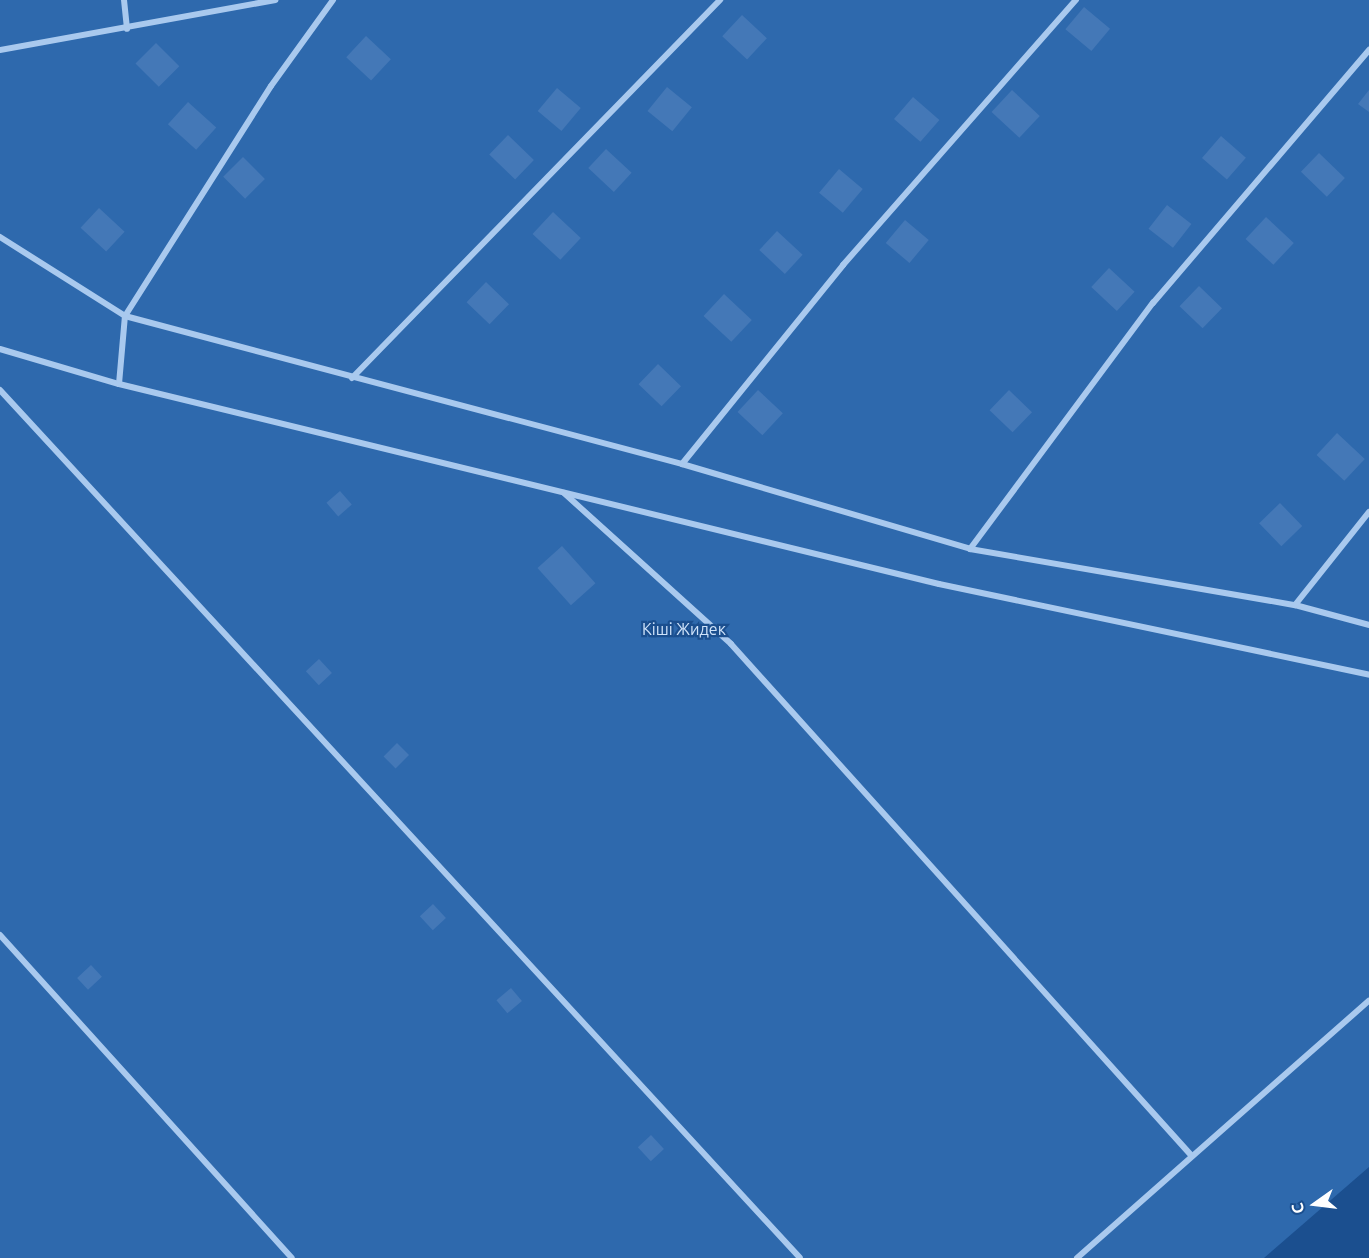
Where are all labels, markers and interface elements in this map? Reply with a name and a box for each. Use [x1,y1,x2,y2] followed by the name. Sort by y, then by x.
[642,619,726,639] park label: Кіші Жидек
[1285,1174,1345,1234] north arrow
[1288,1201,1308,1216] text: С

